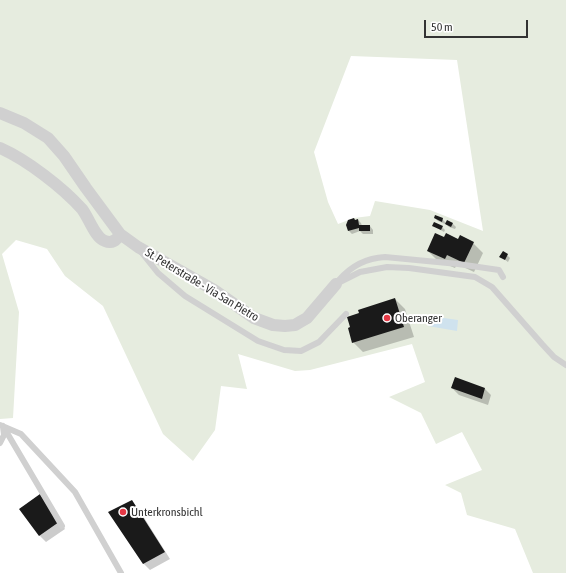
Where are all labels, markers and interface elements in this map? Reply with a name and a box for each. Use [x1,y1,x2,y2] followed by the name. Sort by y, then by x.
[426,12,530,38] scale bar
[431,20,453,34] text: 50 m
[142,245,262,325] street label: St. Peterstraße - Via San Pietro
[395,311,442,325] place label: Oberanger
[382,313,392,323] marker: Oberanger
[131,505,203,519] place label: Unterkronsbichl
[118,507,128,517] marker: Unterkronsbichl

